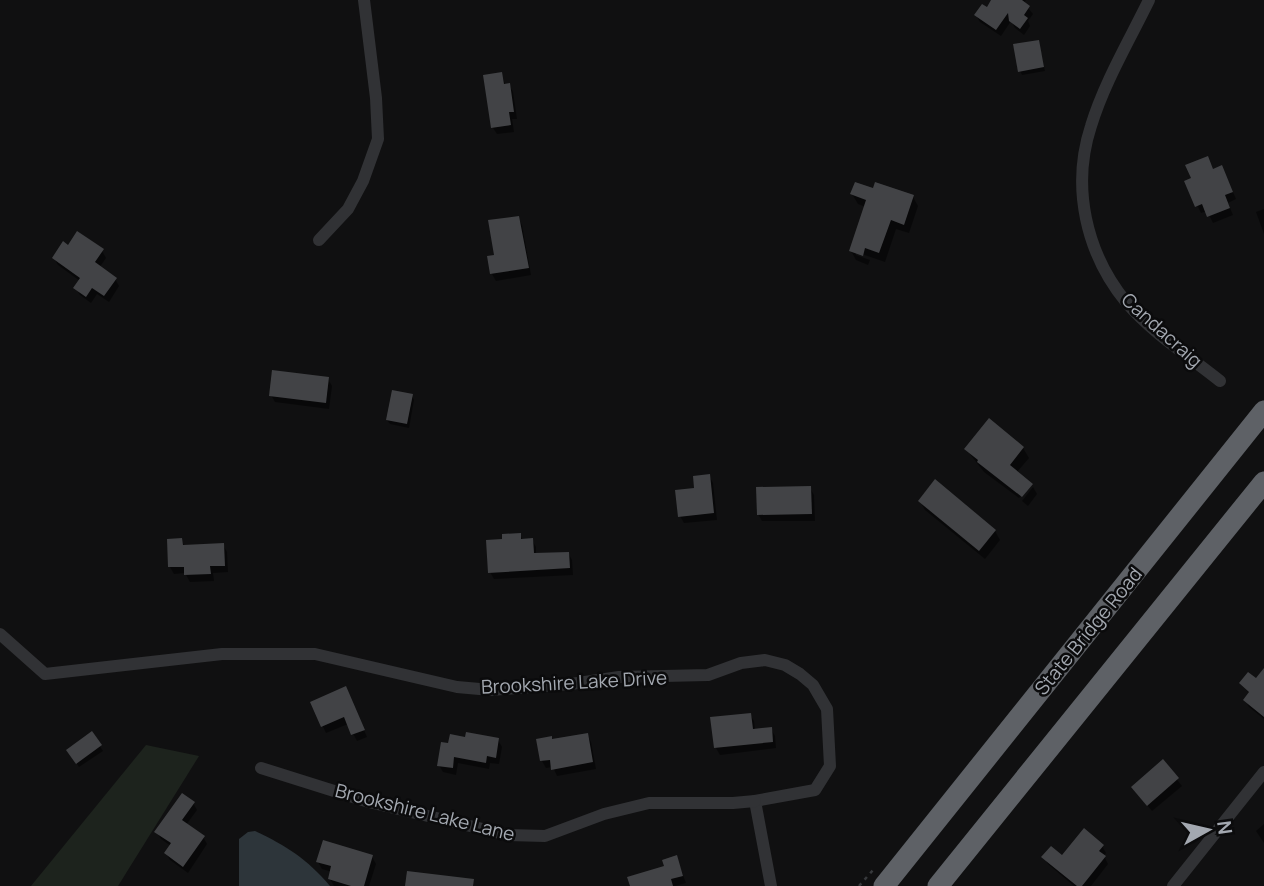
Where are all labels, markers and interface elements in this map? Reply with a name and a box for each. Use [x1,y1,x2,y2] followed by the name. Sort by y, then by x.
[1116,287,1208,373] street label: Candacraig
[1028,562,1148,700] street label: State Bridge Road
[480,664,668,700] street label: Brookshire Lake Drive
[332,777,518,847] street label: Brookshire Lake Lane
[1173,795,1243,865] north arrow
[1211,819,1239,836] text: N

